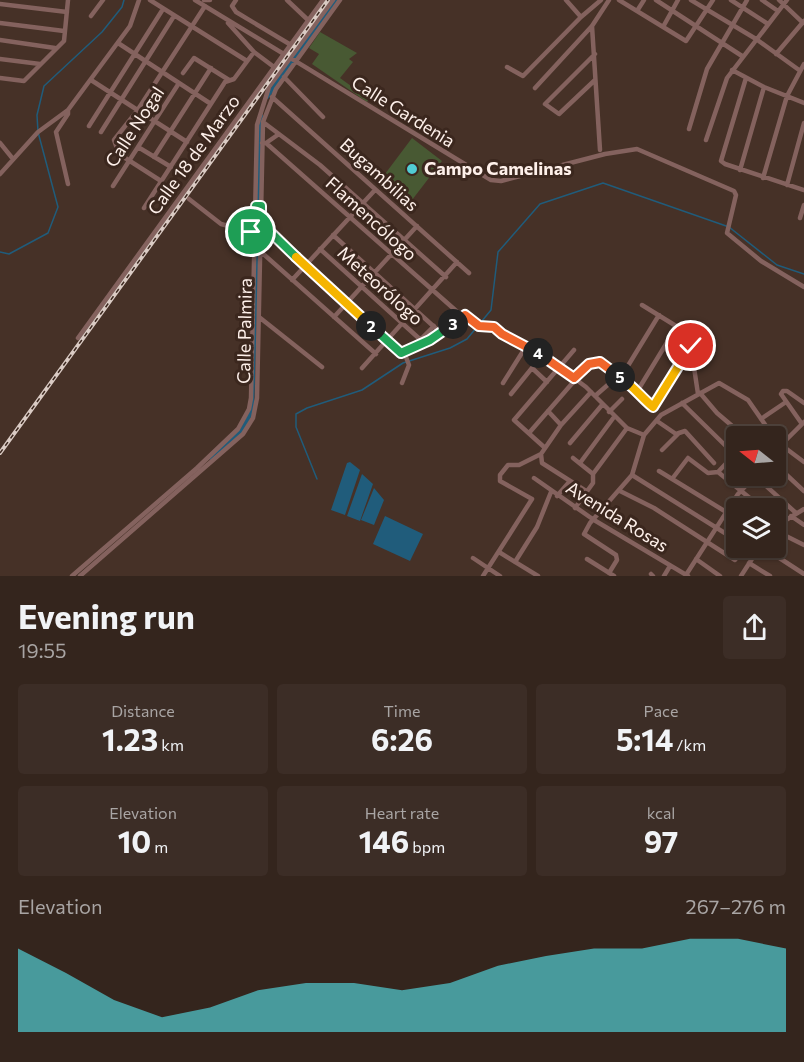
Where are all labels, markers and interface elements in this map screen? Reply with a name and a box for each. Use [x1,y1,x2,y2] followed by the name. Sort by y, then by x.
[348,71,459,152] street label: Calle Gardenia
[100,82,168,171] street label: Calle Nogal
[142,90,244,219] street label: Calle 18 de Marzo
[336,133,424,215] street label: Bugambilias
[424,157,572,179] place label: Campo Camelinas
[405,162,419,176] marker: Campo Camelinas
[322,172,422,265] street label: Flamencólogo
[225,206,276,257] pin
[234,215,267,248] icon: arrive
[333,241,428,329] street label: Meteorólogo
[232,278,256,384] street label: Calle Palmira
[438,309,468,339] pin: 3
[356,311,386,341] pin: 2
[448,314,458,333] text: 3
[366,316,376,335] text: 2
[665,320,716,371] pin
[674,329,707,362] icon: check
[523,338,553,368] pin: 4
[533,343,543,362] text: 4
[605,362,635,392] pin: 5
[615,367,625,386] text: 5
[726,426,786,486] north arrow
[726,426,786,558] map controls
[562,476,673,556] street label: Avenida Rosas
[726,498,786,558] button: layers
[18,595,195,636] text: Evening run
[723,596,786,659] button: share
[18,638,66,662] text: 19:55
[111,701,175,720] text: Distance
[384,701,420,720] text: Time
[644,701,678,720] text: Pace
[102,720,158,757] text: 1.23
[371,720,433,757] text: 6:26
[616,720,673,757] text: 5:14
[158,735,184,754] text: km
[673,735,706,754] text: /km
[109,803,177,822] text: Elevation
[365,803,439,822] text: Heart rate
[647,803,675,822] text: kcal
[118,822,151,859] text: 10
[359,822,409,859] text: 146
[644,822,678,859] text: 97
[151,837,168,856] text: m
[409,837,445,856] text: bpm
[18,894,103,918] text: Elevation
[686,894,786,918] text: 267–276 m

